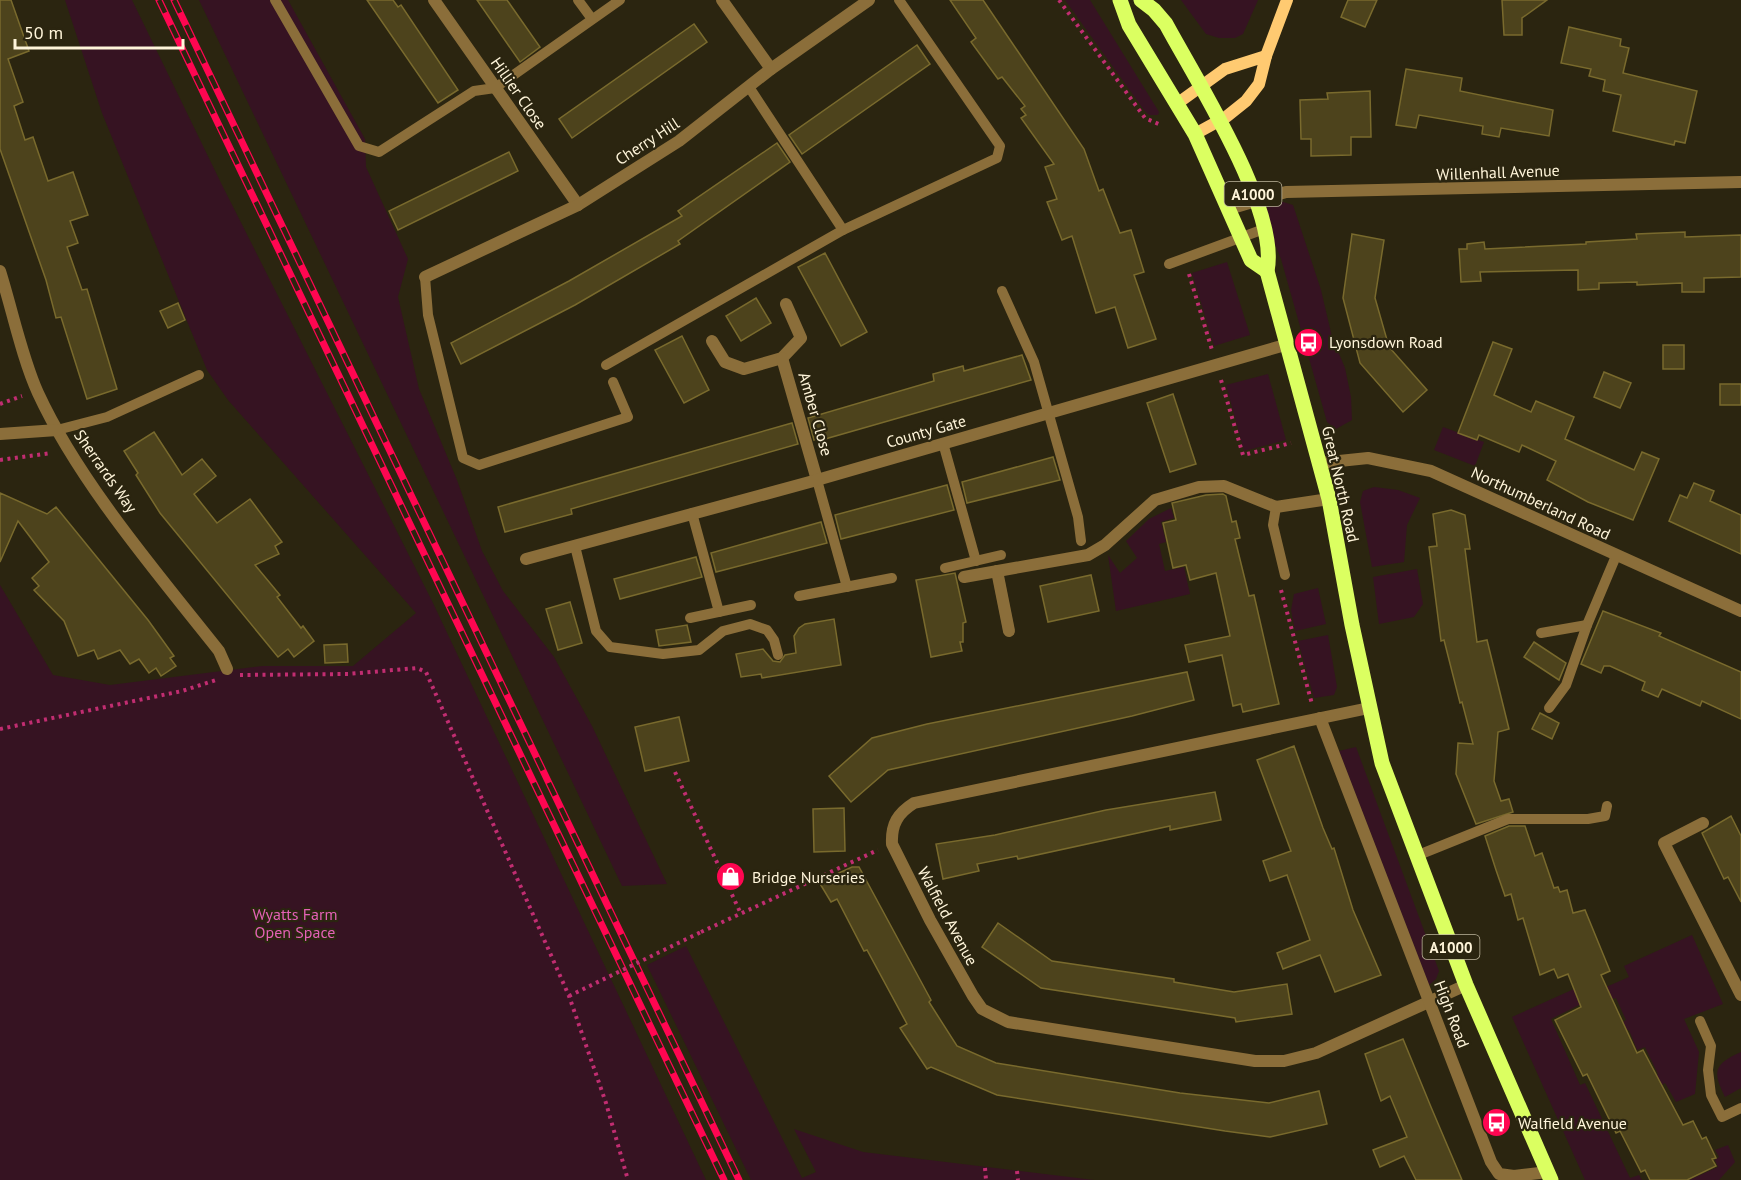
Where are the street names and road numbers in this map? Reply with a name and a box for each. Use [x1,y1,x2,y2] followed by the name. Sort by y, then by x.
[487,53,551,133] street label: Hillier Close
[611,113,683,169] street label: Cherry Hill
[1436,160,1560,184] street label: Willenhall Avenue
[1224,182,1282,206] road number: A1000
[795,370,837,458] street label: Amber Close
[884,410,968,452] street label: County Gate
[1318,424,1364,544] street label: Great North Road
[70,426,142,517] street label: Sherrards Way
[1468,462,1614,544] street label: Northumberland Road
[914,863,982,969] street label: Walfield Avenue
[1422,935,1480,959] road number: A1000
[1430,977,1474,1051] street label: High Road

